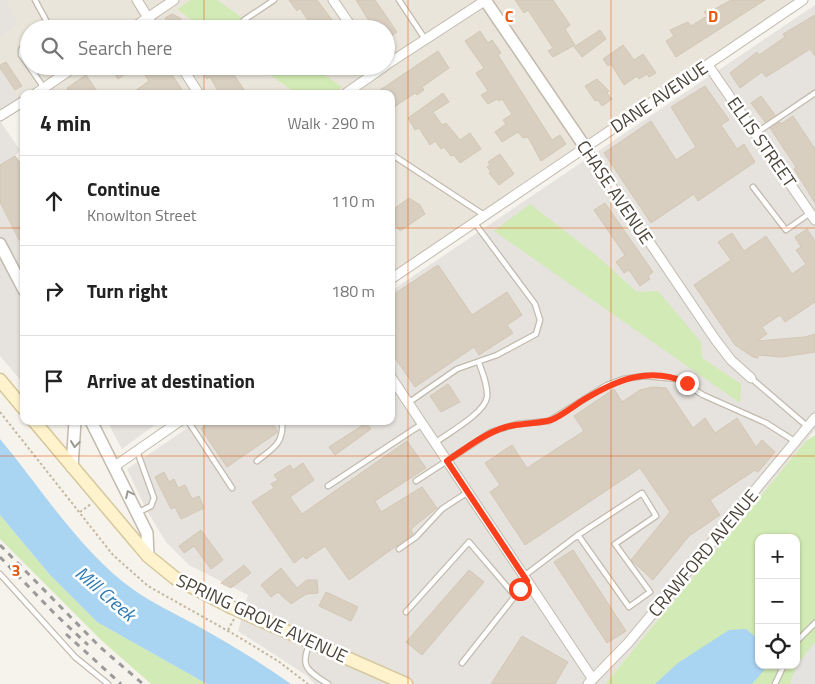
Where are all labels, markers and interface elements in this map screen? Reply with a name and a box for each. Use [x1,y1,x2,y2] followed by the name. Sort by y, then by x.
[505,4,514,28] text: C
[708,4,718,28] text: D
[20,20,395,75] search box
[78,33,172,62] text: Search here
[38,34,66,62] icon: search
[605,54,713,140] street label: DANE AVENUE
[721,91,803,193] street label: ELLIS STREET
[40,107,91,139] text: 4 min
[287,111,375,135] text: Walk · 290 m
[570,134,660,250] street label: CHASE AVENUE
[87,174,160,203] text: Continue
[40,187,68,215] icon: ahead
[331,189,375,213] text: 110 m
[87,203,196,227] text: Knowlton Street
[87,276,168,305] text: Turn right
[40,277,68,305] icon: right
[331,279,375,303] text: 180 m
[87,366,255,395] text: Arrive at destination
[40,367,68,395] icon: arrive
[676,372,699,395] route end
[70,440,81,448] one-way arrow
[641,483,765,623] street label: CRAWFORD AVENUE
[124,490,135,499] one-way arrow
[755,534,800,669] map controls
[755,534,800,579] button: +
[12,558,20,582] text: 3
[69,558,145,629] water label: Mill Creek
[172,567,352,670] street label: SPRING GROVE AVENUE
[509,578,532,601] route start
[755,579,800,624] button: −
[755,624,800,669] button: locate

